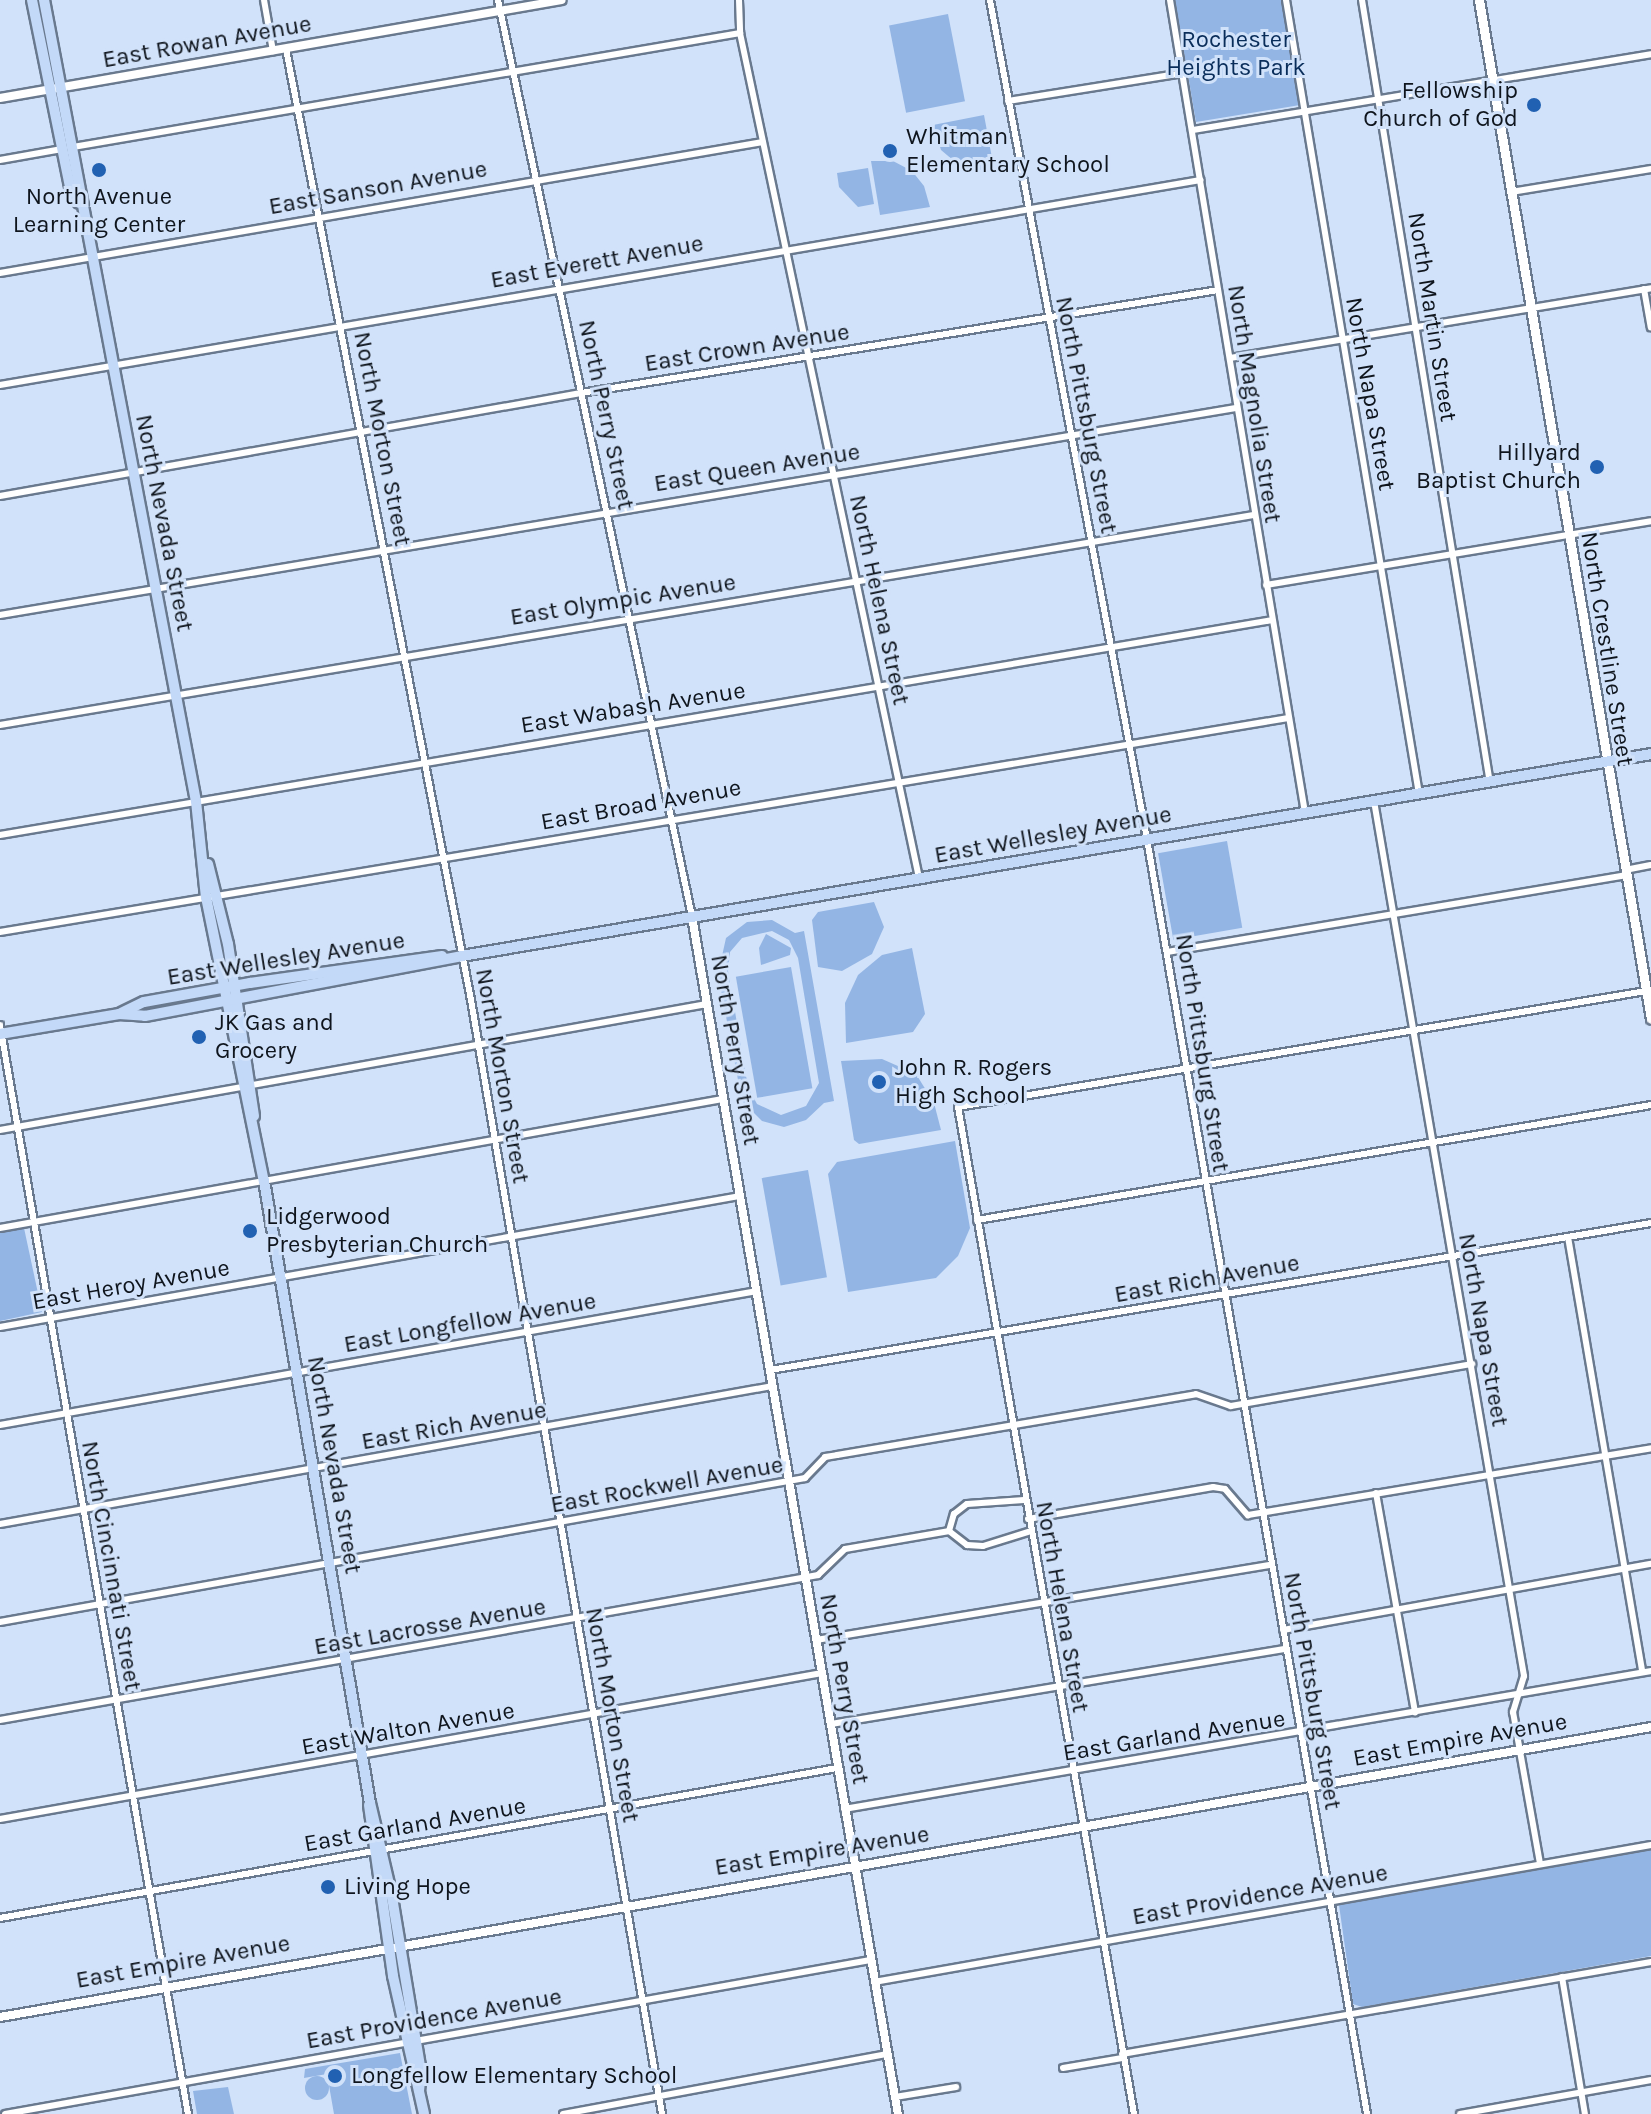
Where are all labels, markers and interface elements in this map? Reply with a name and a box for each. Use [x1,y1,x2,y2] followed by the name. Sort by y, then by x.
[100,9,314,75] street label: East Rowan Avenue
[1166,26,1306,82] park label: Rochester Heights Park
[1363,77,1518,133] place label: Fellowship Church of God
[1525,96,1543,114] marker: Fellowship Church of God
[906,123,1110,179] place label: Whitman Elementary School
[881,142,899,160] marker: Whitman Elementary School
[267,155,489,221] street label: East Sanson Avenue
[90,161,108,179] marker: North Avenue Learning Center
[13,183,185,239] place label: North Avenue Learning Center
[1401,210,1463,424] street label: North Martin Street
[488,229,706,295] street label: East Everett Avenue
[1221,283,1287,525] street label: North Magnolia Street
[1049,294,1123,536] street label: North Pittsburg Street
[1339,295,1401,493] street label: North Napa Street
[572,318,640,512] street label: North Perry Street
[642,318,852,378] street label: East Crown Avenue
[347,329,417,549] street label: North Morton Street
[129,412,199,634] street label: North Nevada Street
[652,438,862,498] street label: East Queen Avenue
[1416,439,1581,495] place label: Hillyard Baptist Church
[1588,458,1606,476] marker: Hillyard Baptist Church
[843,492,915,708] street label: North Helena Street
[1574,530,1640,768] street label: North Crestline Street
[508,568,738,632] street label: East Olympic Avenue
[519,676,747,740] street label: East Wabash Avenue
[539,773,743,837] street label: East Broad Avenue
[932,800,1174,870] street label: East Wellesley Avenue
[165,926,407,992] street label: East Wellesley Avenue
[1169,932,1235,1174] street label: North Pittsburg Street
[704,952,766,1148] street label: North Perry Street
[469,966,535,1186] street label: North Morton Street
[215,1009,334,1065] place label: JK Gas and Grocery
[190,1028,208,1046] marker: JK Gas and Grocery
[895,1054,1052,1110] place label: John R. Rogers High School
[870,1073,888,1091] marker: John R. Rogers High School
[266,1203,488,1259] place label: Lidgerwood Presbyterian Church
[241,1222,259,1240] marker: Lidgerwood Presbyterian Church
[1452,1231,1514,1429] street label: North Napa Street
[1112,1249,1302,1309] street label: East Rich Avenue
[30,1253,232,1317] street label: East Heroy Avenue
[342,1287,598,1359] street label: East Longfellow Avenue
[301,1354,367,1576] street label: North Nevada Street
[359,1396,549,1456] street label: East Rich Avenue
[75,1439,147,1693] street label: North Cincinnati Street
[548,1450,786,1520] street label: East Rockwell Avenue
[1029,1499,1095,1715] street label: North Helena Street
[1277,1570,1347,1812] street label: North Pittsburg Street
[813,1591,875,1787] street label: North Perry Street
[312,1592,548,1662] street label: East Lacrosse Avenue
[579,1605,645,1825] street label: North Morton Street
[299,1696,517,1762] street label: East Walton Avenue
[1061,1704,1287,1768] street label: East Garland Avenue
[1351,1707,1569,1773] street label: East Empire Avenue
[302,1791,528,1859] street label: East Garland Avenue
[713,1820,931,1882] street label: East Empire Avenue
[1130,1858,1390,1932] street label: East Providence Avenue
[344,1873,471,1901] place label: Living Hope
[319,1878,337,1896] marker: Living Hope
[74,1929,292,1995] street label: East Empire Avenue
[304,1982,564,2056] street label: East Providence Avenue
[351,2062,677,2090] place label: Longfellow Elementary School
[326,2067,344,2085] marker: Longfellow Elementary School

